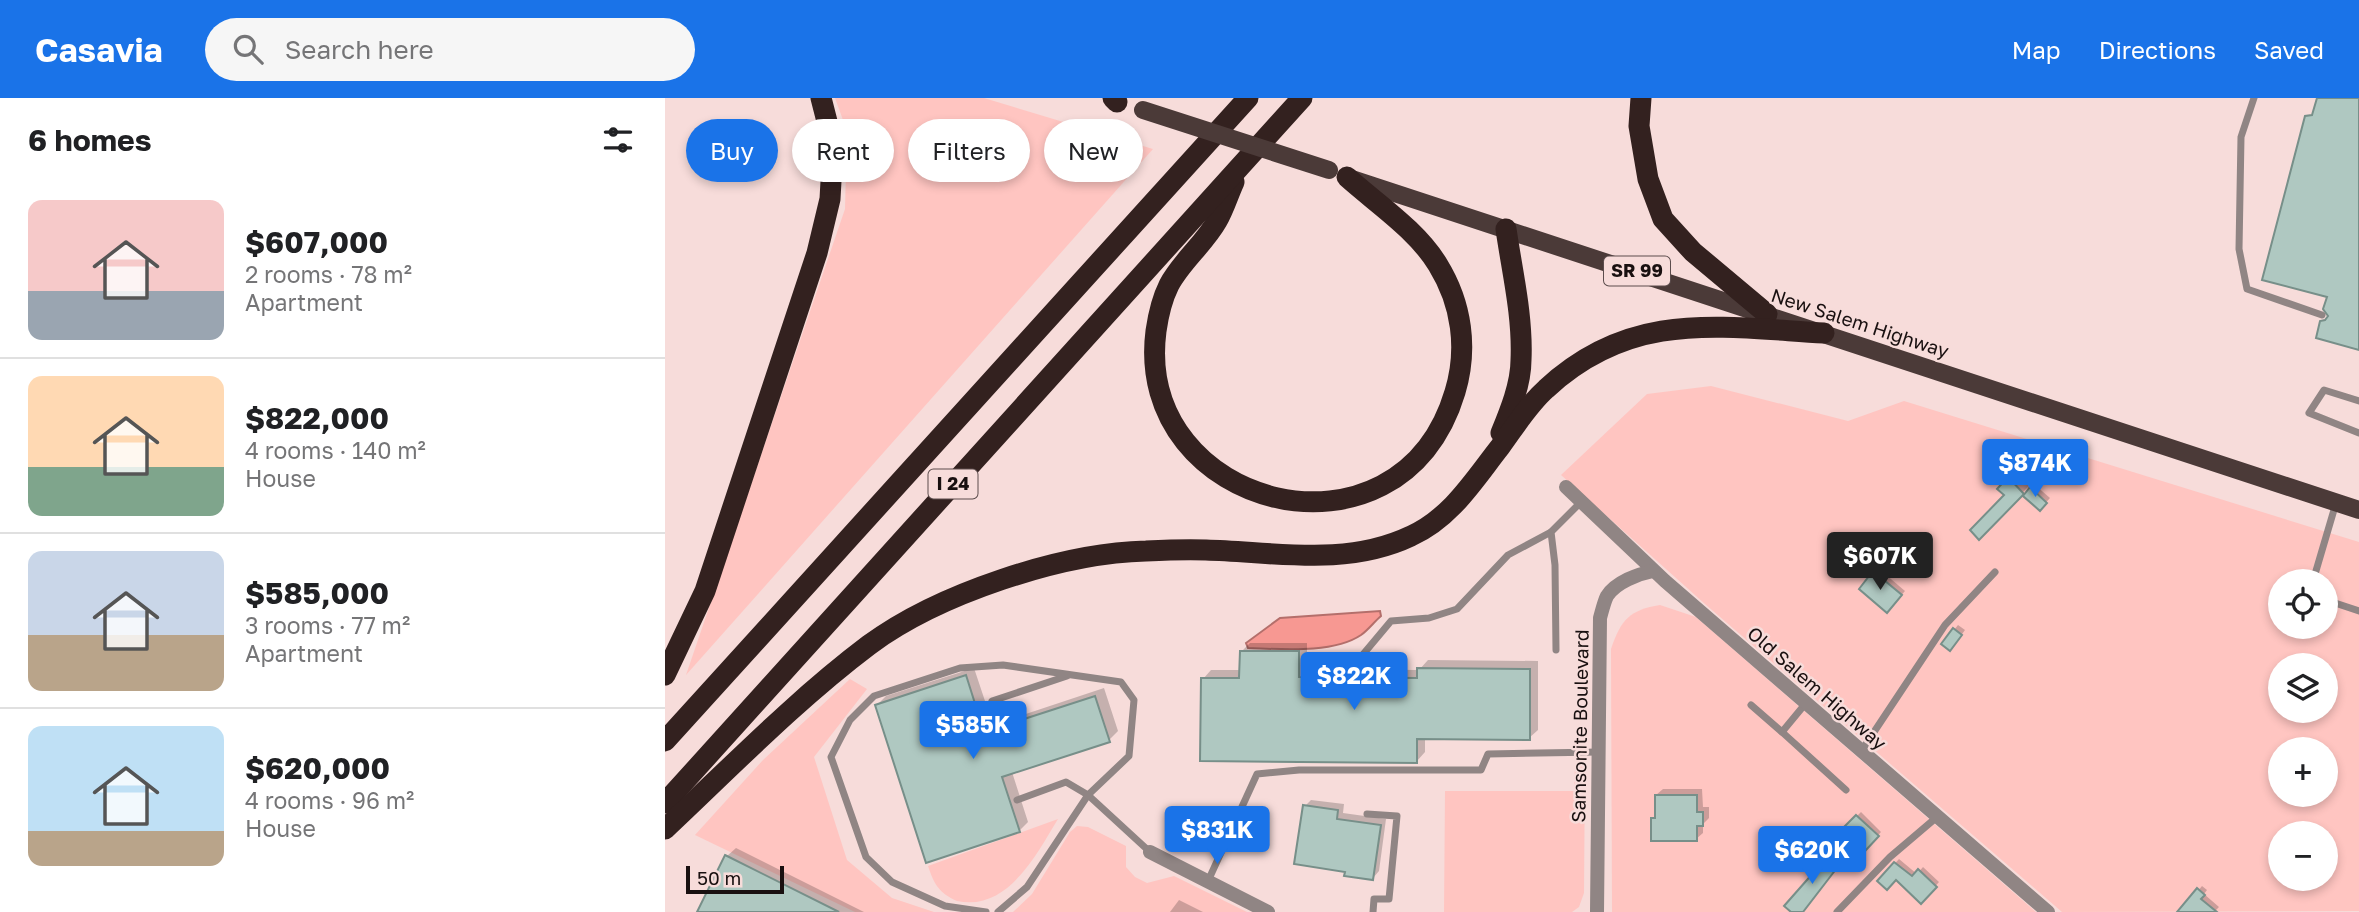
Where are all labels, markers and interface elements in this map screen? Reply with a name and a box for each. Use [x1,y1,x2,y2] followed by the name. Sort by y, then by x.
[205,18,695,81] search box
[35,30,163,69] text: Casavia
[229,30,267,68] icon: search
[285,34,434,65] text: Search here
[2012,35,2061,64] text: Map
[2099,35,2216,64] text: Directions
[2254,35,2324,64] text: Saved
[686,119,778,182] chip: Buy
[792,119,894,182] chip: Rent
[908,119,1030,182] chip: Filters
[1044,119,1143,182] chip: New
[599,121,637,159] icon: filters
[28,122,151,158] text: 6 homes
[245,224,388,260] text: $607,000
[84,228,168,312] icon: home
[1604,256,1670,286] road number: SR 99
[245,260,412,288] text: 2 rooms · 78 m²
[1768,283,1952,362] street label: New Salem Highway
[245,288,363,316] text: Apartment
[245,400,389,436] text: $822,000
[84,404,168,488] icon: home
[245,436,426,464] text: 4 rooms · 140 m²
[1986,440,2084,499] pin: $874K
[1998,448,2072,476] text: $874K
[245,464,316,492] text: House
[929,470,977,498] road number: I 24
[1831,532,1929,592] pin: $607K
[1843,541,1917,569] text: $607K
[2268,569,2338,891] map controls
[2268,569,2338,639] button: locate
[245,575,389,611] text: $585,000
[84,579,168,663] icon: home
[245,611,410,639] text: 3 rooms · 77 m²
[1743,621,1892,754] street label: Old Salem Highway
[1566,629,1593,823] street label: Samsonite Boulevard
[245,639,363,667] text: Apartment
[1305,652,1403,712] pin: $822K
[2268,653,2338,723] button: layers
[1317,661,1391,689] text: $822K
[924,702,1022,761] pin: $585K
[936,710,1010,738] text: $585K
[2268,737,2338,807] button: +
[245,750,390,786] text: $620,000
[84,754,168,838] icon: home
[245,786,414,814] text: 4 rooms · 96 m²
[1168,806,1266,866] pin: $831K
[245,814,316,842] text: House
[1181,815,1253,843] text: $831K
[2268,821,2338,891] button: −
[1763,826,1861,886] pin: $620K
[1774,835,1850,863] text: $620K
[686,863,784,895] scale bar
[697,866,741,889] text: 50 m

